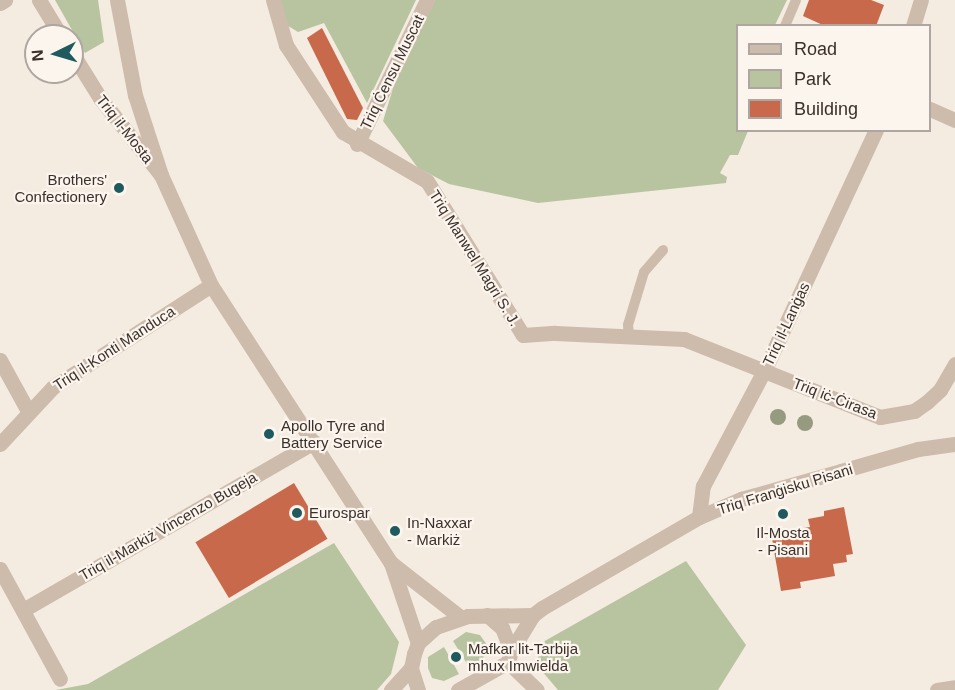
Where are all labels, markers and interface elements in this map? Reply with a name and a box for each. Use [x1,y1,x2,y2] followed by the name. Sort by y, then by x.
[356,12,428,132] street label: Triq Ċensu Muscat
[24,24,84,84] north arrow
[736,24,931,132] legend
[794,39,837,59] text: Road
[29,49,47,62] text: N
[794,69,831,89] text: Park
[93,91,157,167] street label: Triq il-Mosta
[794,99,858,119] text: Building
[14,170,107,205] place label: Brothers' Confectionery
[112,181,126,195] marker: Brothers' Confectionery
[426,187,524,329] street label: Triq Manwel Magri S. J.
[759,279,813,369] street label: Triq il-Lanġas
[50,302,178,394] street label: Triq il-Konti Manduca
[790,374,880,422] street label: Triq iċ-Ċirasa
[281,416,385,451] place label: Apollo Tyre and Battery Service
[262,427,276,441] marker: Apollo Tyre and Battery Service
[715,460,855,518] street label: Triq Franġisku Pisani
[76,468,260,584] street label: Triq il-Markiż Vincenzo Bugeja
[309,504,370,522] place label: Eurospar
[290,506,304,520] marker: Eurospar
[776,507,790,521] marker: Il-Mosta - Pisani
[407,513,472,548] place label: In-Naxxar - Markiż
[756,523,810,558] place label: Il-Mosta - Pisani
[388,524,402,538] marker: In-Naxxar - Markiż
[468,639,578,674] place label: Mafkar lit-Tarbija mhux Imwielda
[449,650,463,664] marker: Mafkar lit-Tarbija mhux Imwielda

